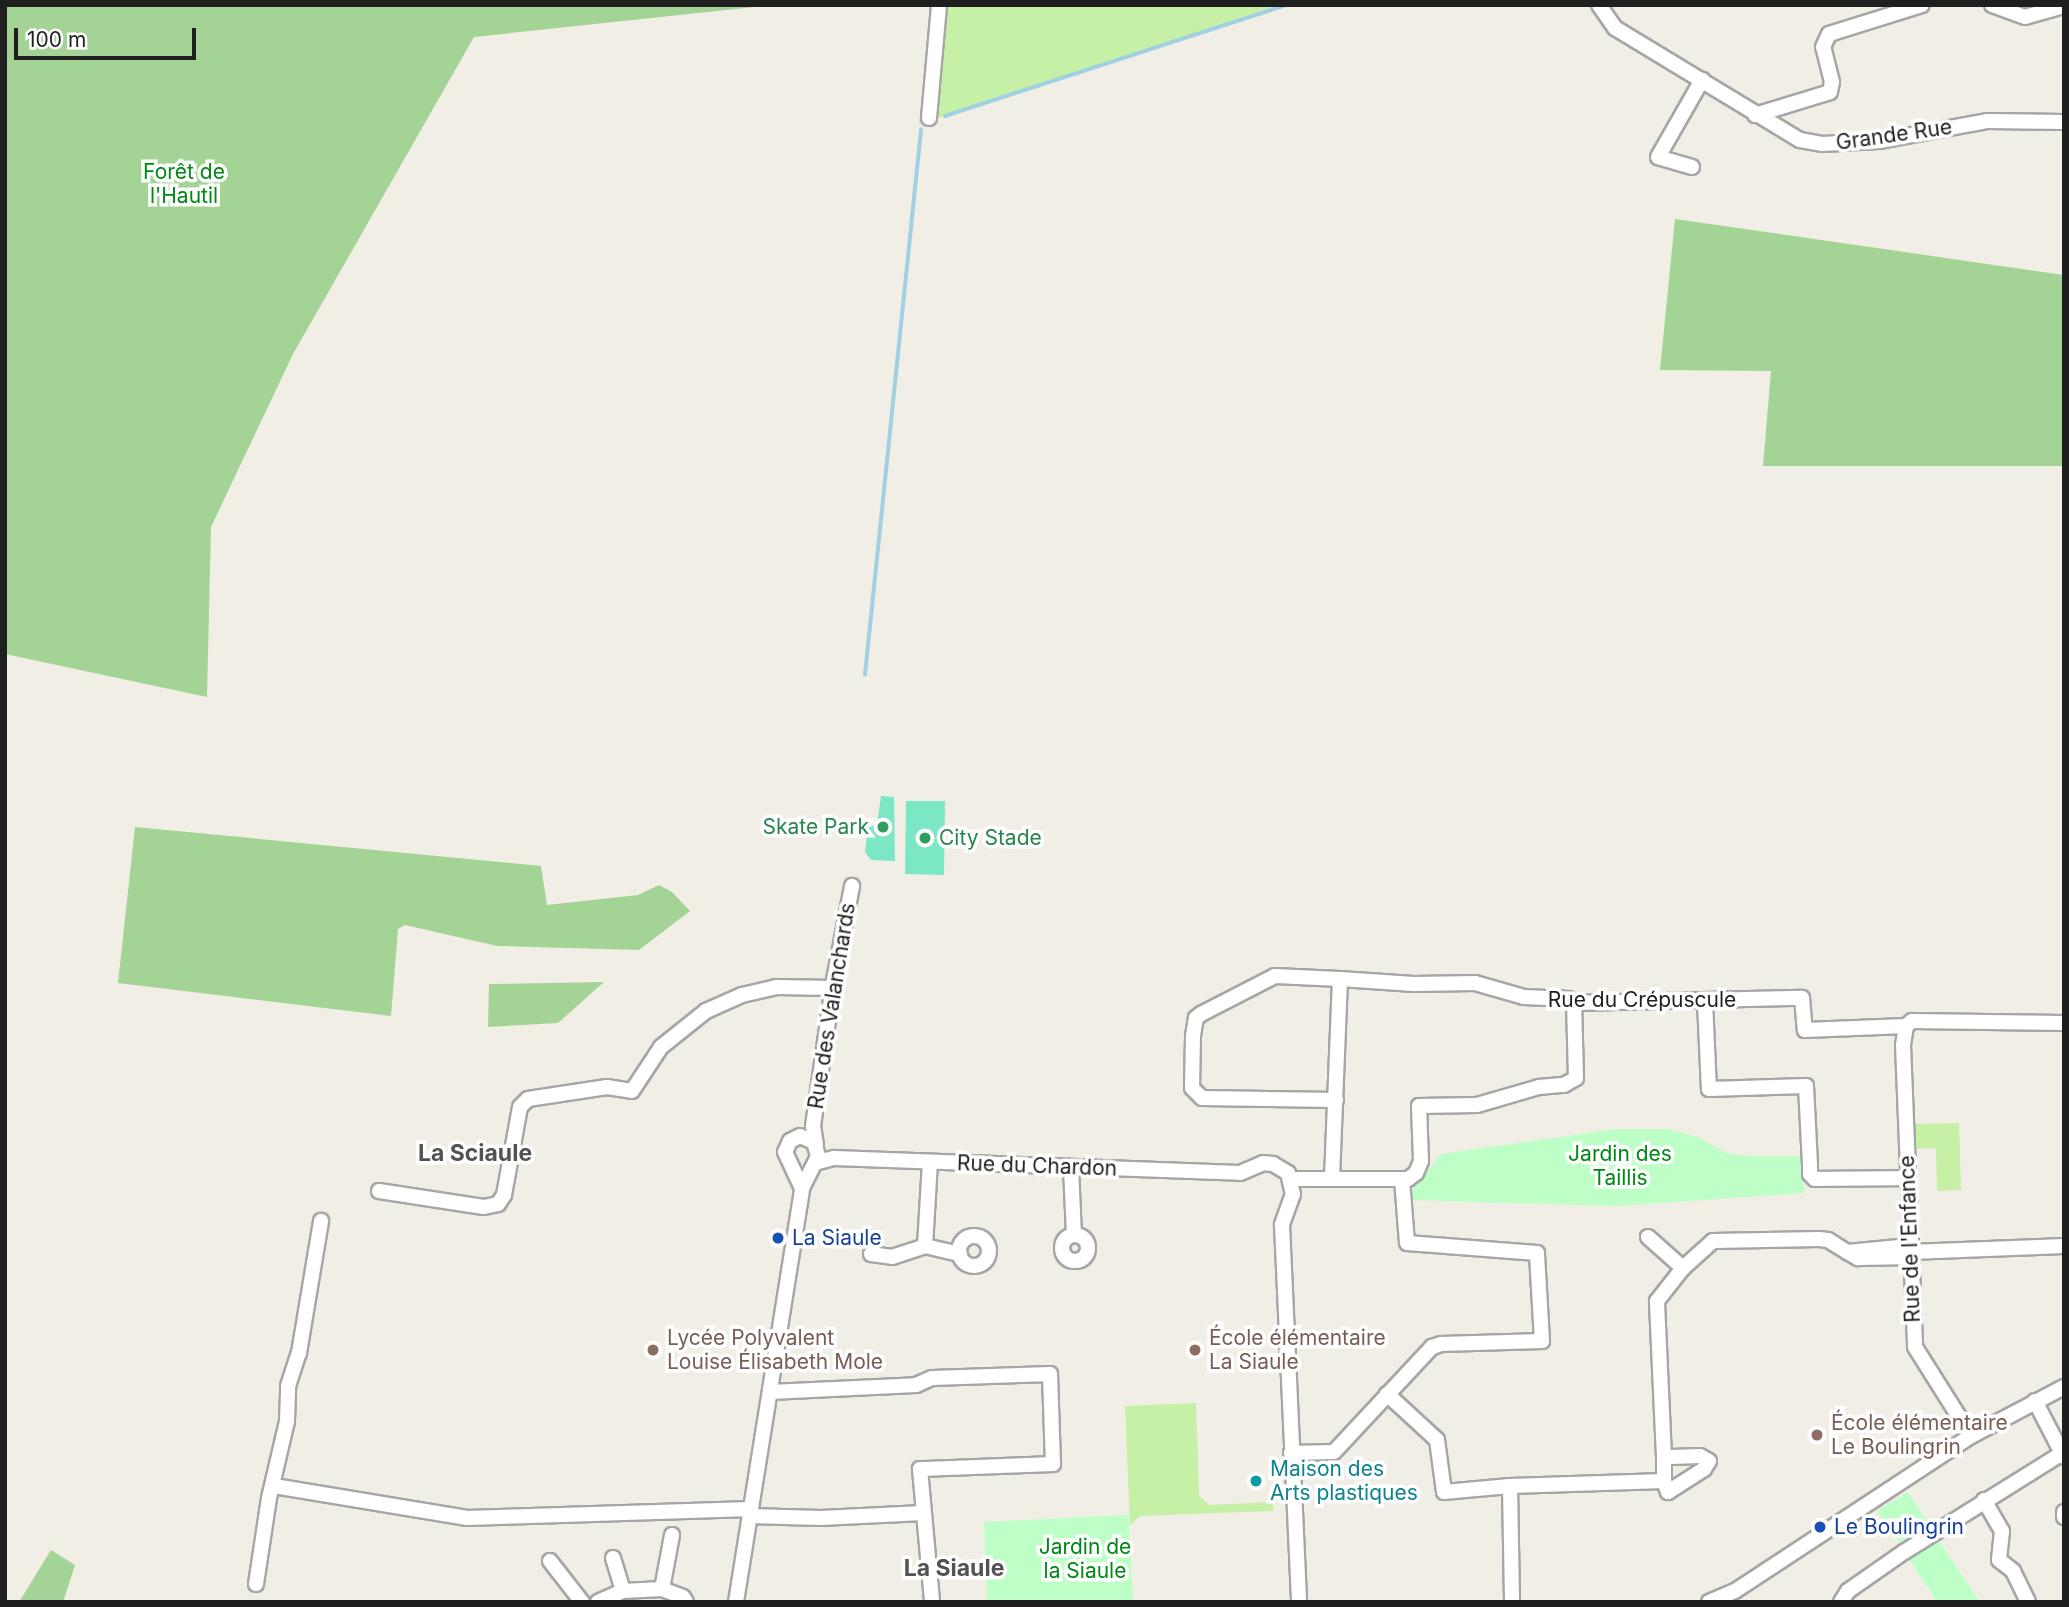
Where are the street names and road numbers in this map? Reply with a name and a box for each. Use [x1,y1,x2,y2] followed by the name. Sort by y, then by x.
[1834,114,1954,156] street label: Grande Rue
[803,901,861,1111] street label: Rue des Valanchards
[1548,987,1736,1013] street label: Rue du Crépuscule
[956,1151,1118,1181] street label: Rue du Chardon
[1894,1155,1926,1323] street label: Rue de l'Enfance

